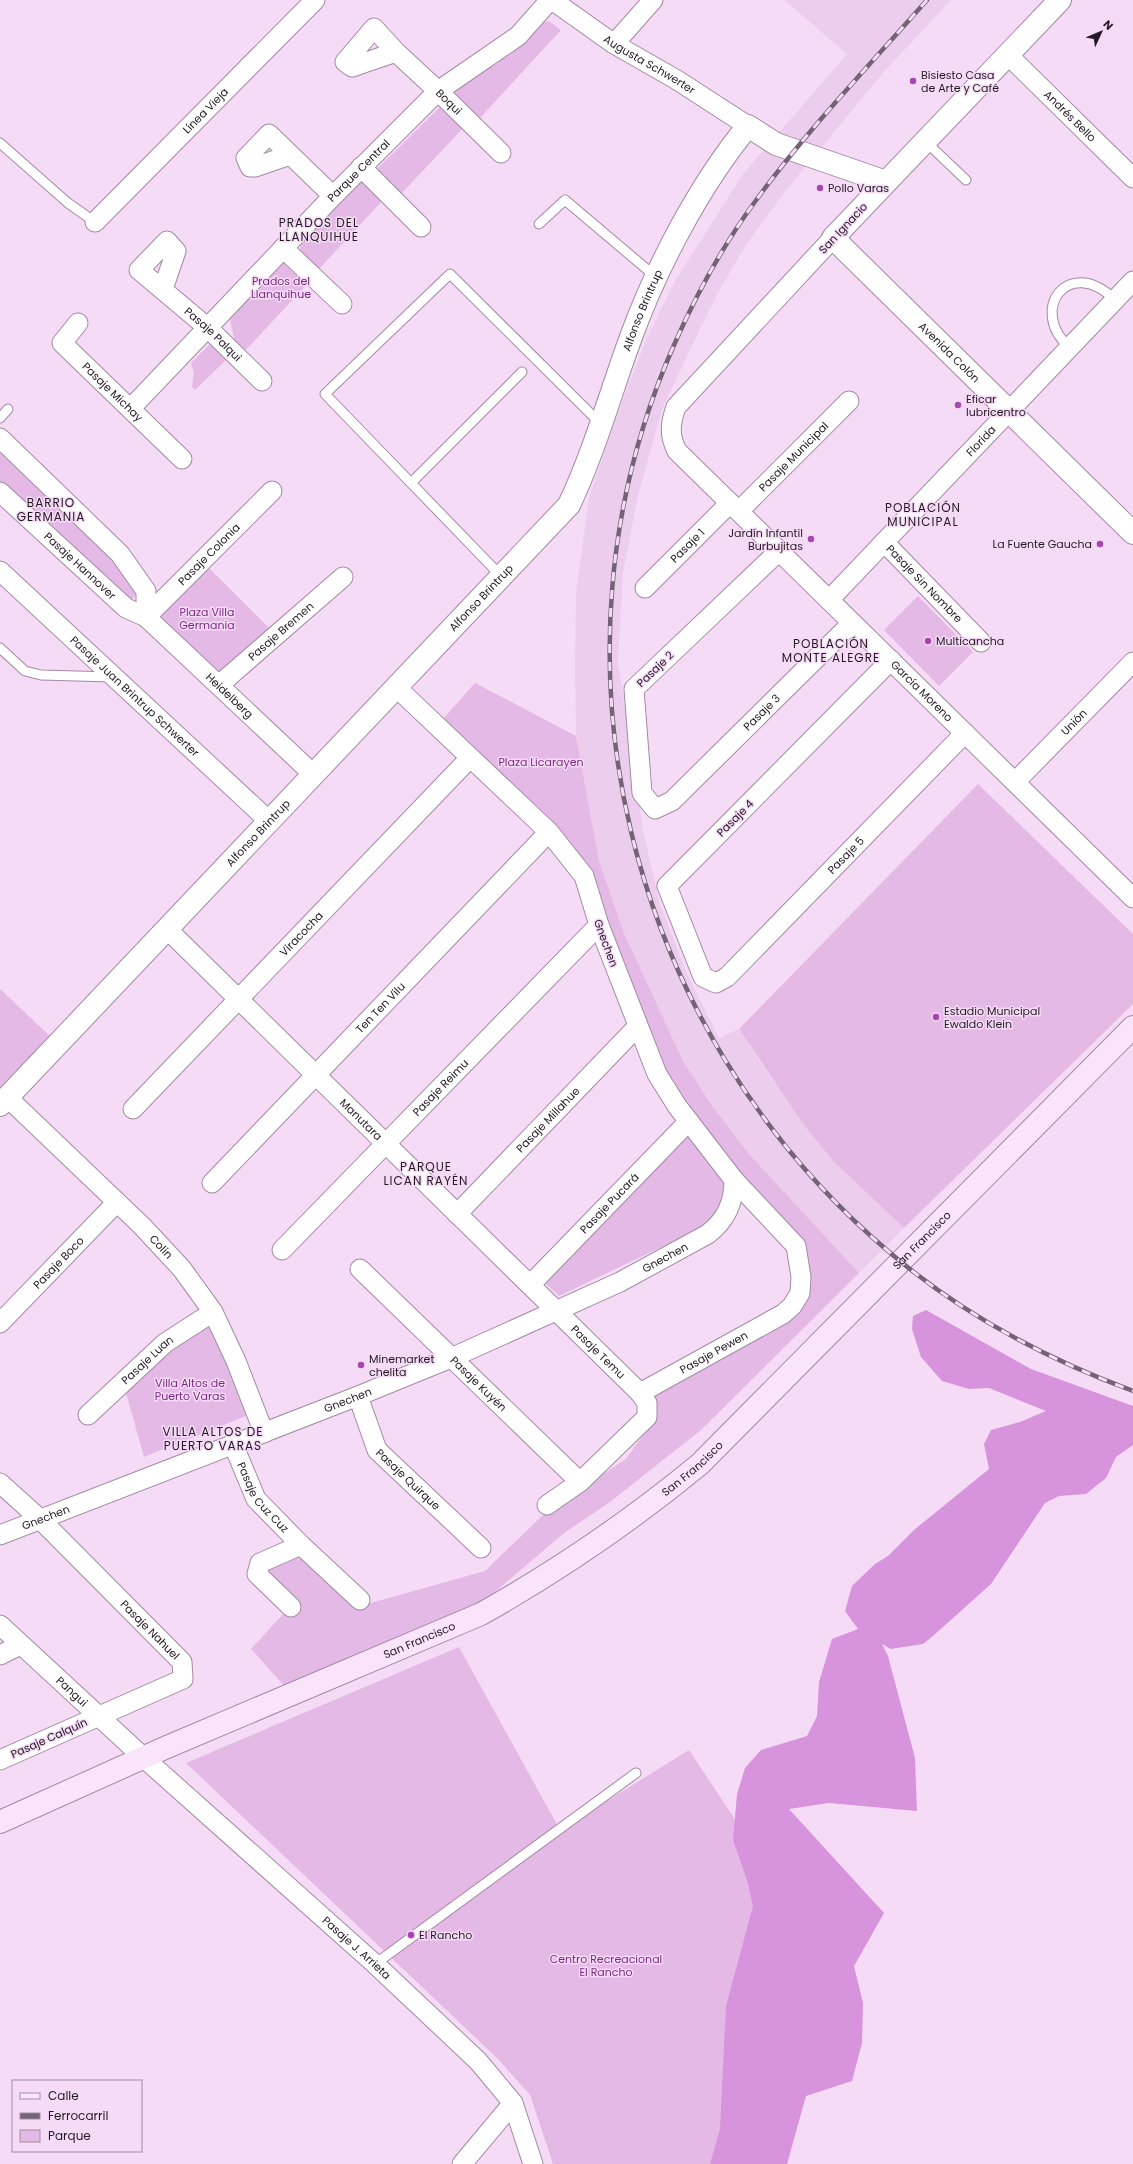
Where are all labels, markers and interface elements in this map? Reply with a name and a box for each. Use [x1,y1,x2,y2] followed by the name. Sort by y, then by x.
[1081,12,1121,52] north arrow
[1100,17,1117,34] text: N
[600,31,699,98] street label: Augusta Schwerter
[921,67,999,96] place label: Bisiesto Casa de Arte y Café
[908,76,918,86] marker: Bisiesto Casa de Arte y Café
[179,84,232,137] street label: Línea Vieja
[432,85,466,119] street label: Boqui
[1040,87,1100,145] street label: Andrés Bello
[324,135,394,205] street label: Parque Central
[828,180,889,196] place label: Pollo Varas
[815,183,825,193] marker: Pollo Varas
[815,199,871,257] street label: San Ignacio
[279,214,359,245] district label: PRADOS DEL LLANQUIHUE
[619,267,666,353] street label: Alfonso Brintrup
[251,273,311,302] park label: Prados del Llanquihue
[181,303,246,365] street label: Pasaje Palqui
[915,318,984,386] street label: Avenida Colón
[79,359,147,426] street label: Pasaje Michay
[966,391,1026,420] place label: Eficar lubricentro
[953,400,963,410] marker: Eficar lubricentro
[755,418,832,495] street label: Pasaje Municipal
[962,422,999,460] street label: Florida
[17,494,85,525] district label: BARRIO GERMANIA
[885,499,961,530] district label: POBLACIÓN MUNICIPAL
[174,519,244,589] street label: Pasaje Colonia
[667,525,708,566] street label: Pasaje 1
[728,525,803,554] place label: Jardín Infantil Burbujitas
[41,529,120,603] street label: Pasaje Hannover
[806,534,816,544] marker: Jardín Infantil Burbujitas
[992,536,1092,552] place label: La Fuente Gaucha
[1095,539,1105,549] marker: La Fuente Gaucha
[883,541,966,626] street label: Pasaje Sin Nombre
[445,561,517,635] street label: Alfonso Brintrup
[245,598,317,664] street label: Pasaje Bremen
[179,604,235,633] park label: Plaza Villa Germania
[67,632,203,760] street label: Pasaje Juan Brintrup Schwerter
[936,633,1004,649] place label: Multicancha
[782,635,880,666] district label: POBLACIÓN MONTE ALEGRE
[923,636,933,646] marker: Multicancha
[633,647,677,691] street label: Pasaje 2
[887,657,956,725] street label: García Moreno
[202,669,257,722] street label: Heidelberg
[740,690,784,734] street label: Pasaje 3
[1057,705,1091,739] street label: Unión
[498,754,584,770] park label: Plaza Licarayen
[222,796,294,870] street label: Alfonso Brintrup
[713,796,757,840] street label: Pasaje 4
[824,833,868,877] street label: Pasaje 5
[276,908,327,960] street label: Viracocha
[590,917,622,969] street label: Gnechen
[352,979,409,1037] street label: Ten Ten Vilu
[944,1003,1040,1032] place label: Estadio Municipal Ewaldo Klein
[931,1012,941,1022] marker: Estadio Municipal Ewaldo Klein
[409,1055,472,1120] street label: Pasaje Reimu
[512,1083,583,1156] street label: Pasaje Millahue
[336,1095,386,1144] street label: Manutara
[383,1158,469,1189] district label: PARQUE LICAN RAYÉN
[576,1169,642,1237] street label: Pasaje Pucará
[889,1207,955,1273] street label: San Francisco
[146,1231,177,1262] street label: Colin
[29,1233,87,1292] street label: Pasaje Boco
[639,1238,691,1276] street label: Gnechen
[567,1322,629,1382] street label: Pasaje Temu
[677,1327,751,1378] street label: Pasaje Pewen
[118,1332,176,1388] street label: Pasaje Luan
[369,1351,434,1380] place label: Minemarket chelita
[447,1353,510,1415] street label: Pasaje Kuyén
[356,1360,366,1370] marker: Minemarket chelita
[155,1375,225,1404] park label: Villa Altos de Puerto Varas
[321,1383,374,1417] street label: Gnechen
[163,1423,263,1454] district label: VILLA ALTOS DE PUERTO VARAS
[658,1437,727,1500] street label: San Francisco
[372,1445,444,1514] street label: Pasaje Quirque
[233,1460,293,1536] street label: Pasaje Cuz Cuz
[19,1501,72,1534] street label: Gnechen
[117,1596,183,1663] street label: Pasaje Nahuel
[381,1618,458,1663] street label: San Francisco
[53,1673,92,1710] street label: Pangui
[8,1714,90,1762] street label: Pasaje Calquín
[319,1913,394,1983] street label: Pasaje J. Arrieta
[419,1927,472,1943] place label: El Rancho
[406,1930,416,1940] marker: El Rancho
[550,1951,662,1980] park label: Centro Recreacional El Rancho
[12,2080,142,2152] legend
[48,2087,79,2104] text: Calle
[48,2107,108,2124] text: Ferrocarril
[48,2127,91,2144] text: Parque

